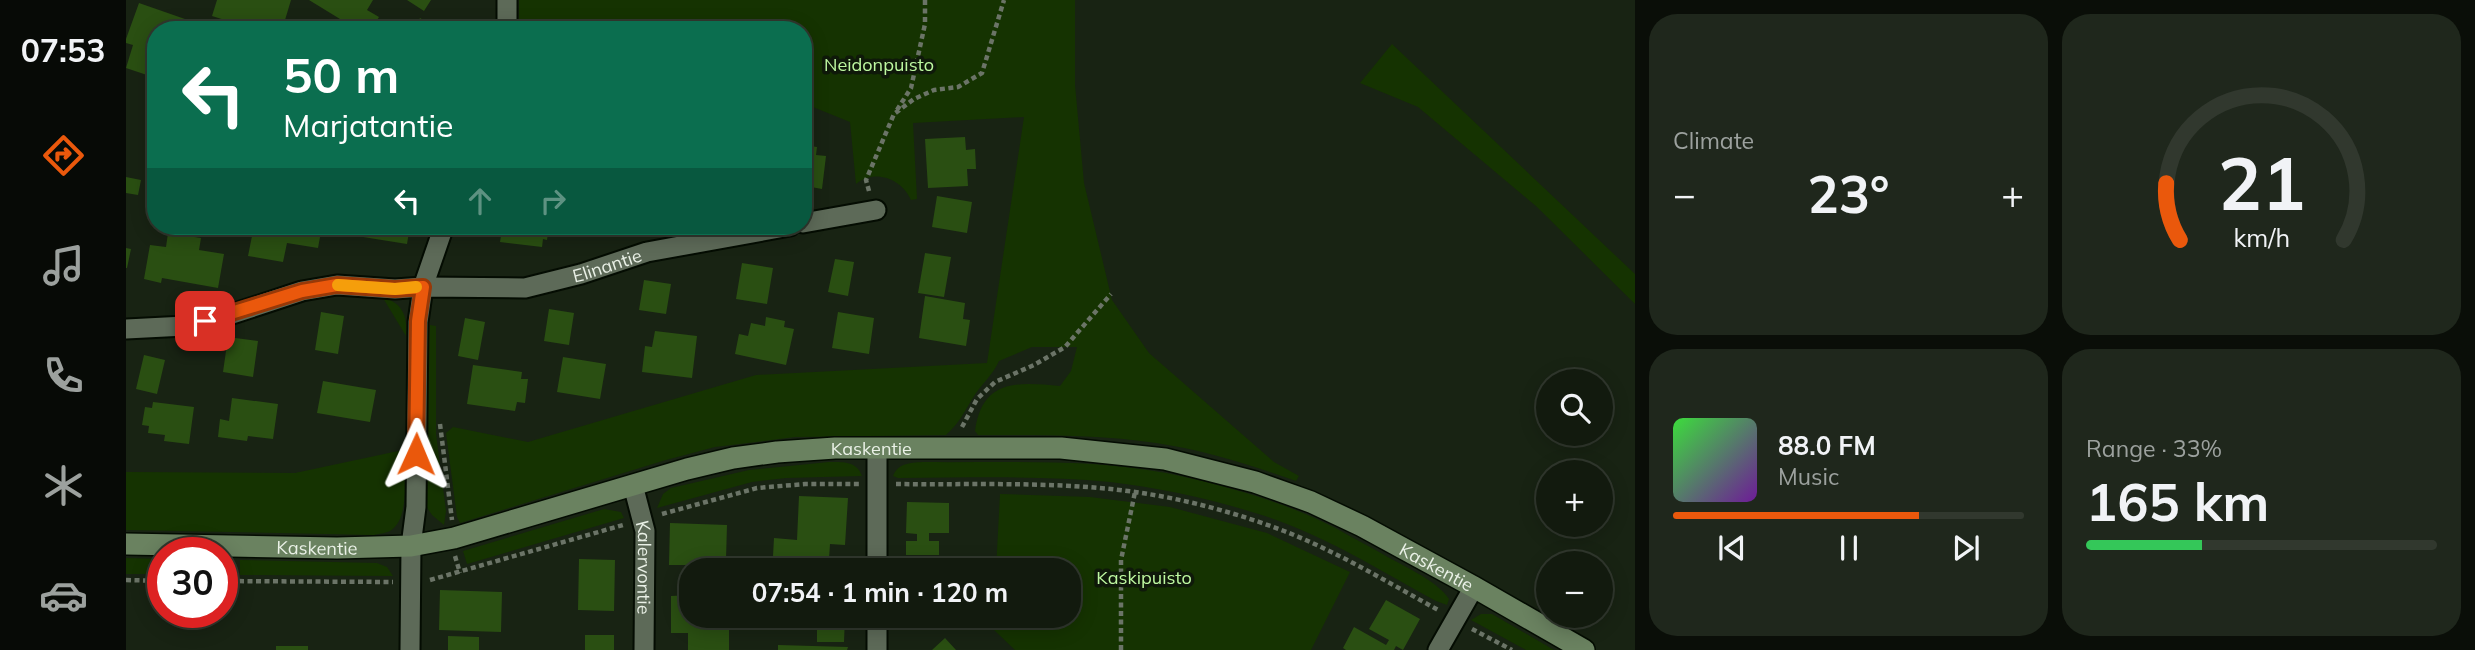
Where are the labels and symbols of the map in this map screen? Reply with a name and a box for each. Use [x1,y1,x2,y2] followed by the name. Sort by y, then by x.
[824,53,934,76] park label: Neidonpuisto
[570,243,644,287] street label: Elinantie
[175,291,235,351] pin
[379,417,453,491] position arrow
[831,437,912,460] street label: Kaskentie
[631,518,656,615] street label: Kalervontie
[276,535,358,559] street label: Kaskentie
[147,537,238,628] speed limit sign: 30
[1396,537,1478,596] street label: Kaskentie
[1096,566,1192,589] park label: Kaskipuisto

